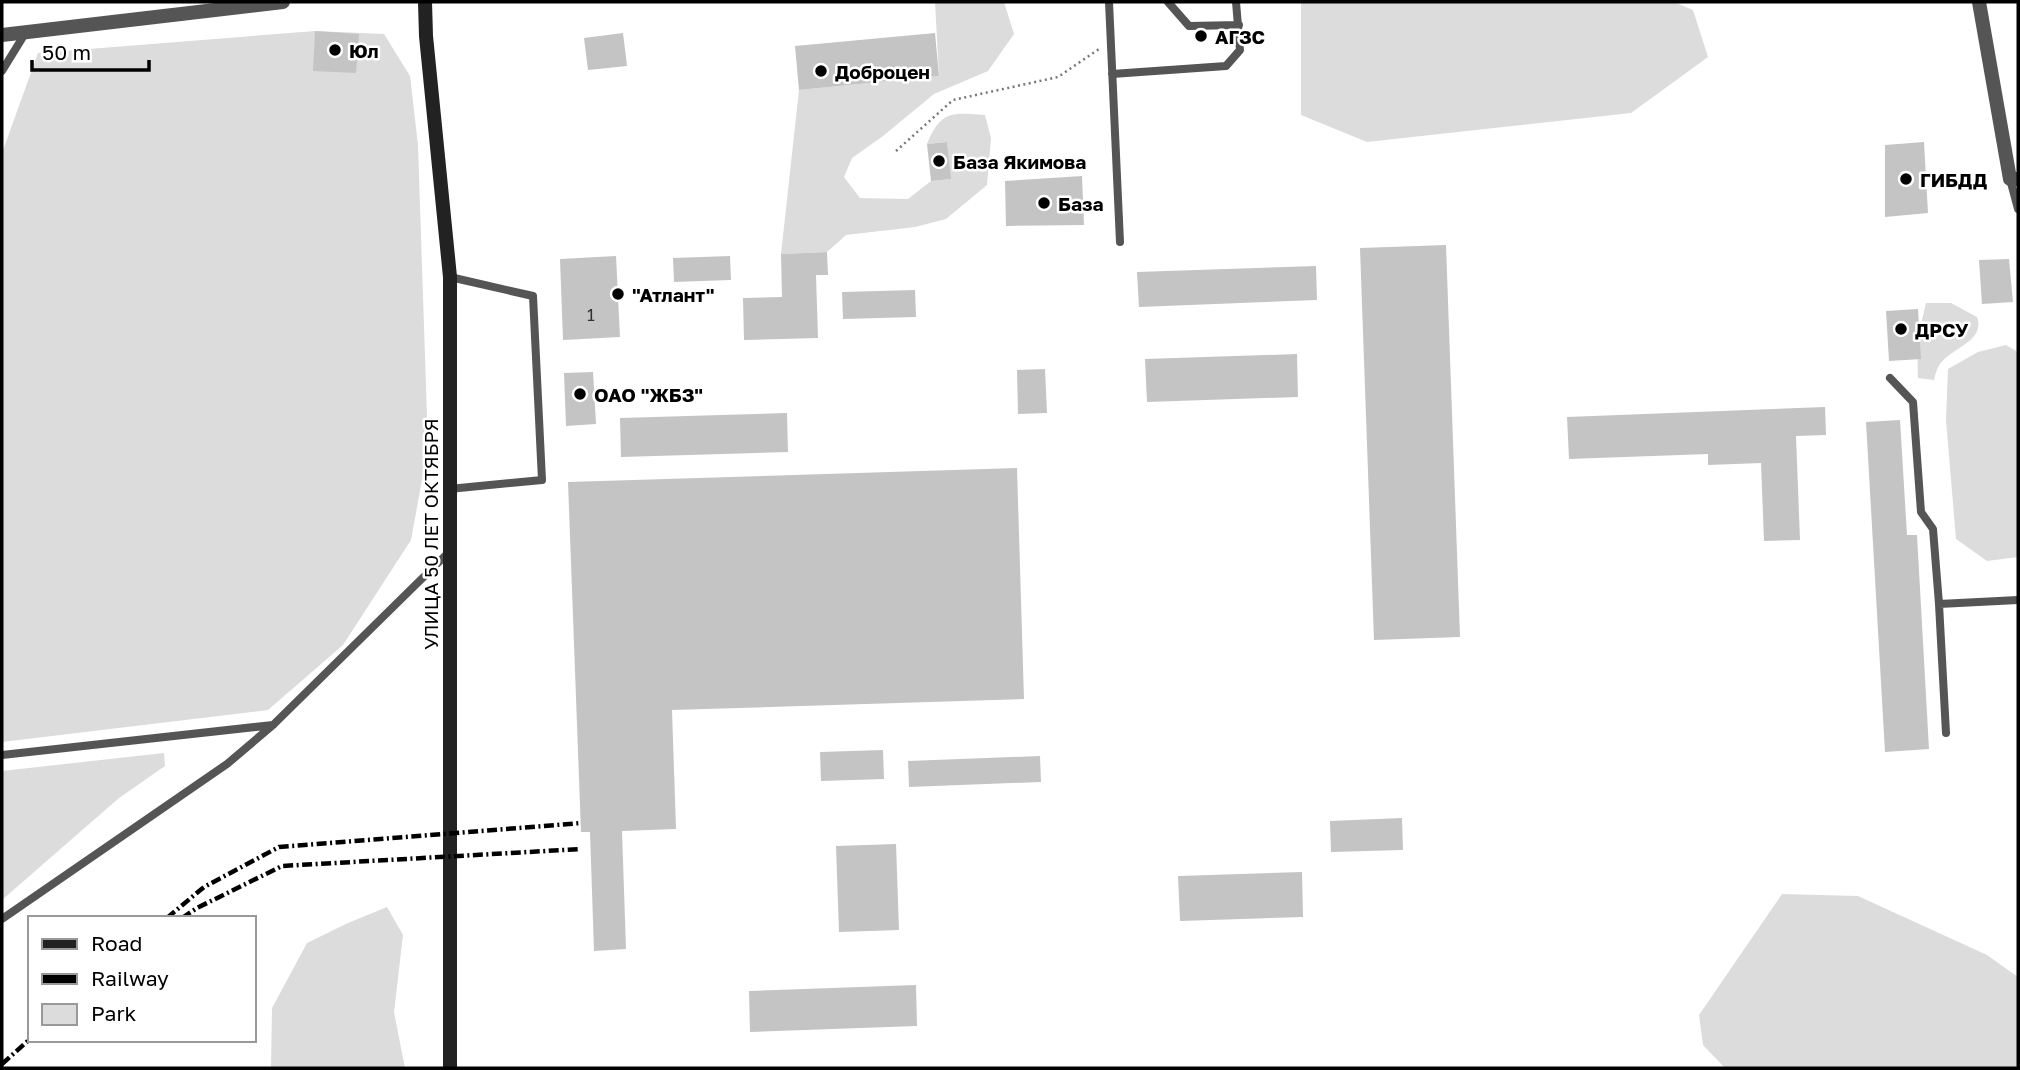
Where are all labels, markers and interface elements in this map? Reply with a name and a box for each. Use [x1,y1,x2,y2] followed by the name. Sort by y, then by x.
[1215,25,1265,48] place label: АГЗС
[32,28,149,72] scale bar
[1193,28,1209,44] marker: АГЗС
[42,39,91,65] text: 50 m
[349,39,379,62] place label: Юл
[327,42,343,58] marker: Юл
[835,60,930,83] place label: Доброцен
[813,63,829,79] marker: Доброцен
[953,150,1086,173] place label: База Якимова
[931,153,947,169] marker: База Якимова
[1920,168,1987,191] place label: ГИБДД
[1898,171,1914,187] marker: ГИБДД
[1058,192,1104,215] place label: База
[1036,195,1052,211] marker: База
[632,283,715,306] place label: "Атлант"
[610,286,626,302] marker: "Атлант"
[587,305,595,325] house number: 1
[1915,318,1969,341] place label: ДРСУ
[1893,321,1909,337] marker: ДРСУ
[594,383,703,406] place label: ОАО "ЖБЗ"
[572,386,588,402] marker: ОАО "ЖБЗ"
[419,418,442,650] street label: УЛИЦА 50 ЛЕТ ОКТЯБРЯ
[28,916,256,1042] legend
[91,930,142,956] text: Road
[91,965,169,991] text: Railway
[91,1000,137,1026] text: Park

